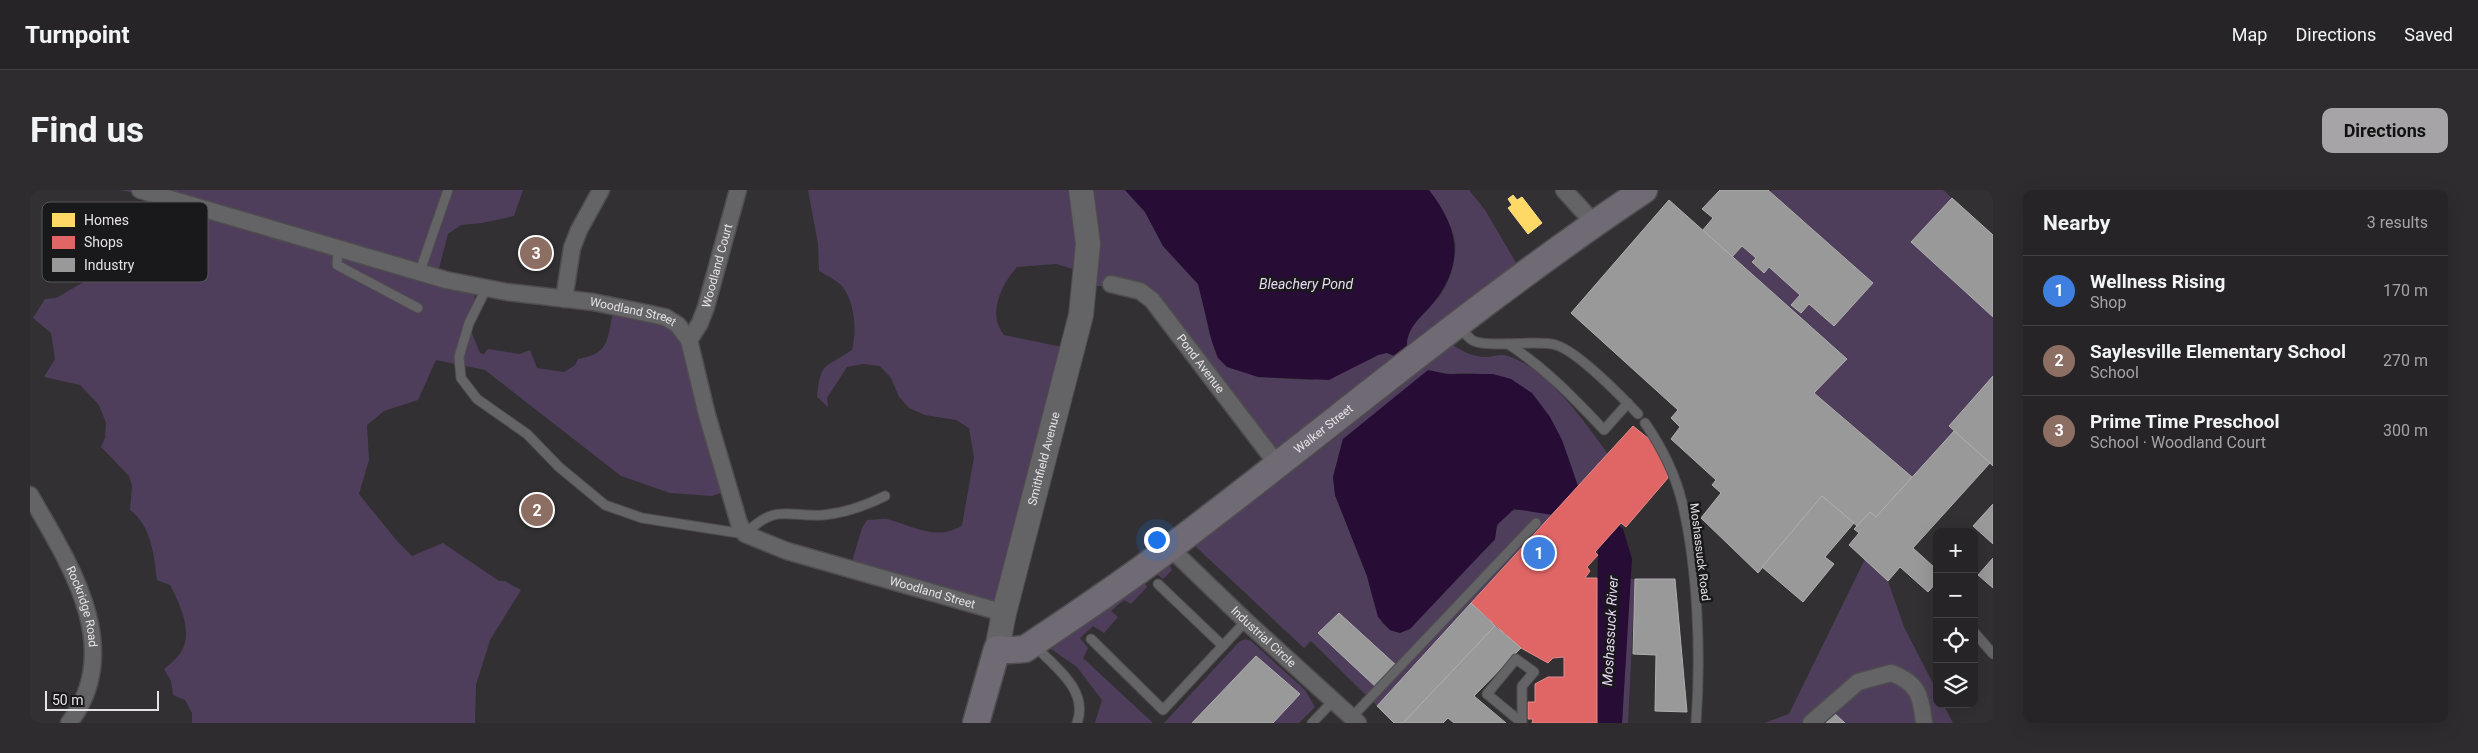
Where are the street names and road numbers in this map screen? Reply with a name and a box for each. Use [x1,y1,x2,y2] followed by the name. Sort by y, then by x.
[699,222,735,309] street label: Woodland Court
[589,295,679,329] street label: Woodland Street
[1174,332,1227,396] street label: Pond Avenue
[1291,401,1356,456] street label: Walker Street
[1025,410,1063,507] street label: Smithfield Avenue
[1687,502,1713,602] street label: Moshassuck Road
[63,564,100,648] street label: Rockridge Road
[888,574,977,611] street label: Woodland Street
[1228,604,1299,670] street label: Industrial Circle

